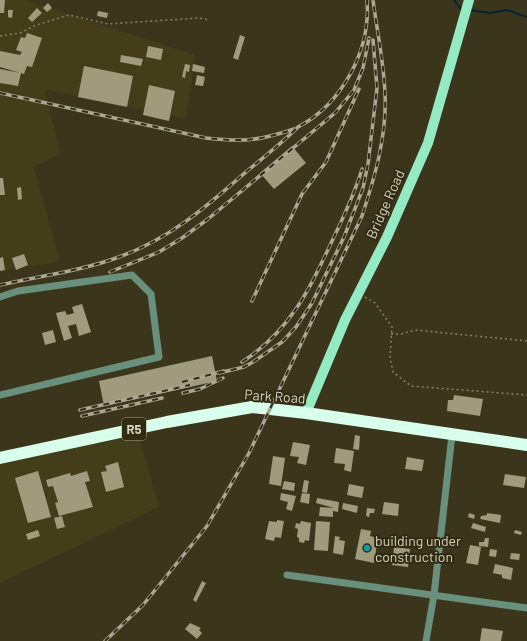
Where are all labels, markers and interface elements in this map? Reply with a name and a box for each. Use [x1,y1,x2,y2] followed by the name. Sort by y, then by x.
[362,167,408,241] street label: Bridge Road
[244,385,306,407] street label: Park Road
[122,418,146,440] road number: R5
[375,532,461,565] place label: building under construction
[362,543,372,553] marker: building under construction

